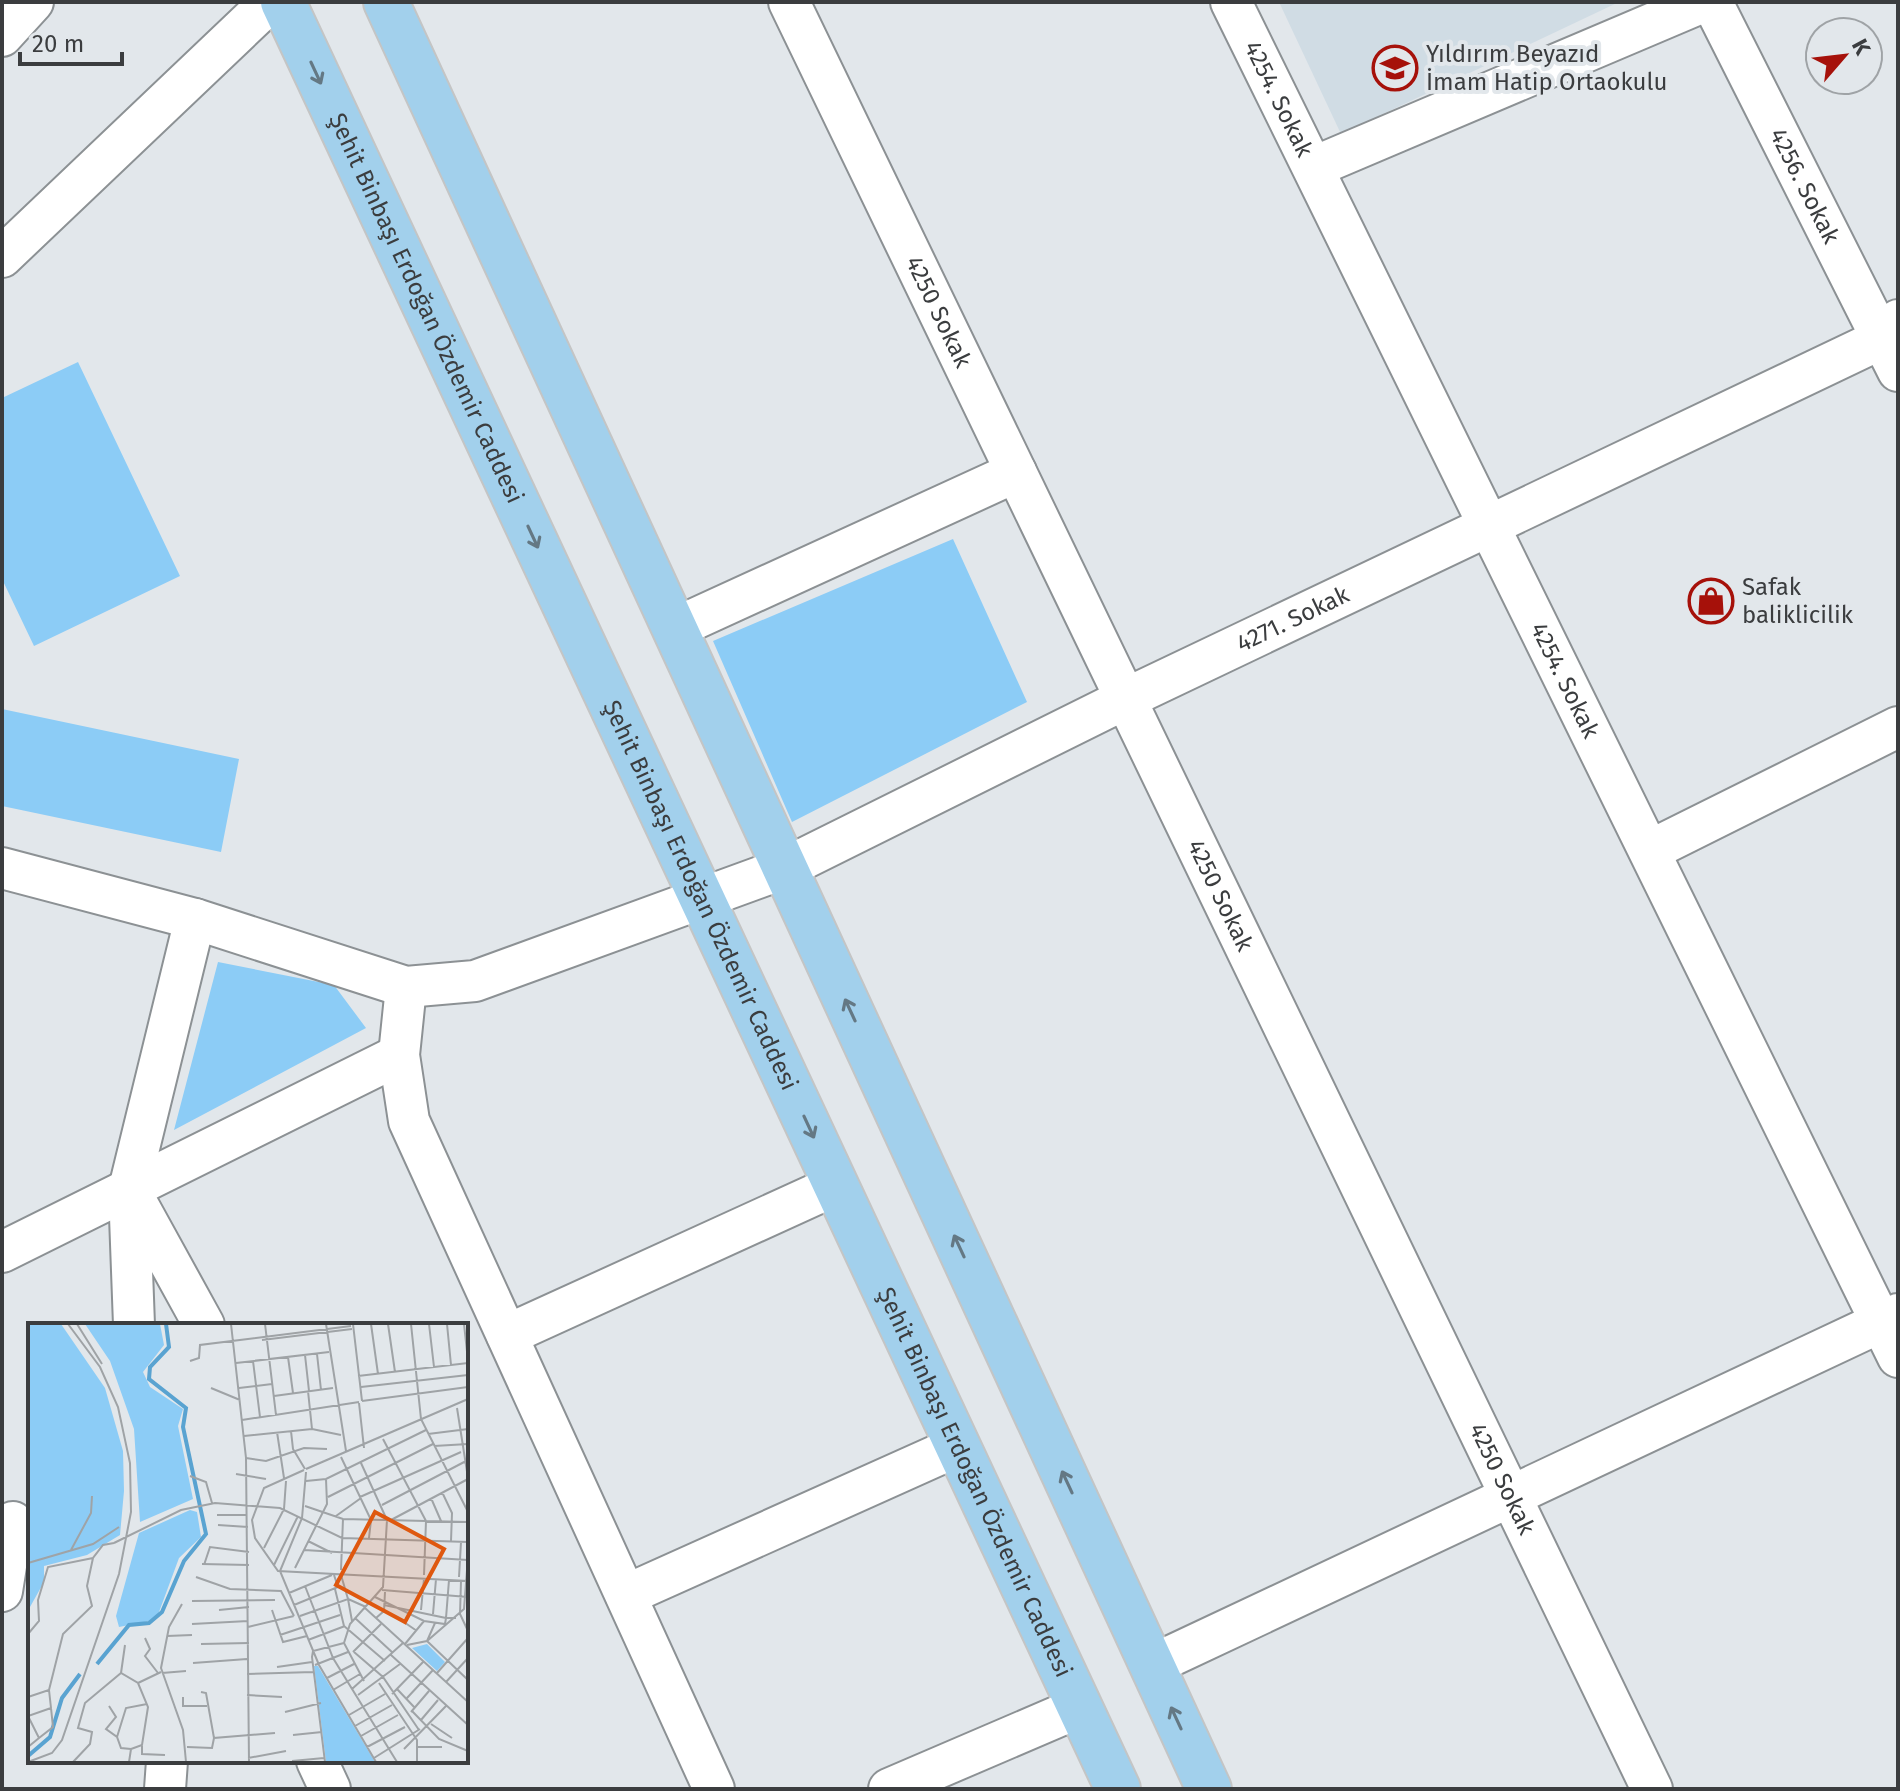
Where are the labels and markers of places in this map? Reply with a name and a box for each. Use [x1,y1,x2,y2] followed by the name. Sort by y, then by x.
[1426,40,1668,96] place label: Yıldırım Beyazıd İmam Hatip Ortaokulu
[1371,44,1419,92] school or university icon: Yıldırım Beyazıd İmam Hatip Ortaokulu
[1742,573,1854,629] place label: Safak baliklicilik
[1687,577,1735,625] shop icon: Safak baliklicilik

